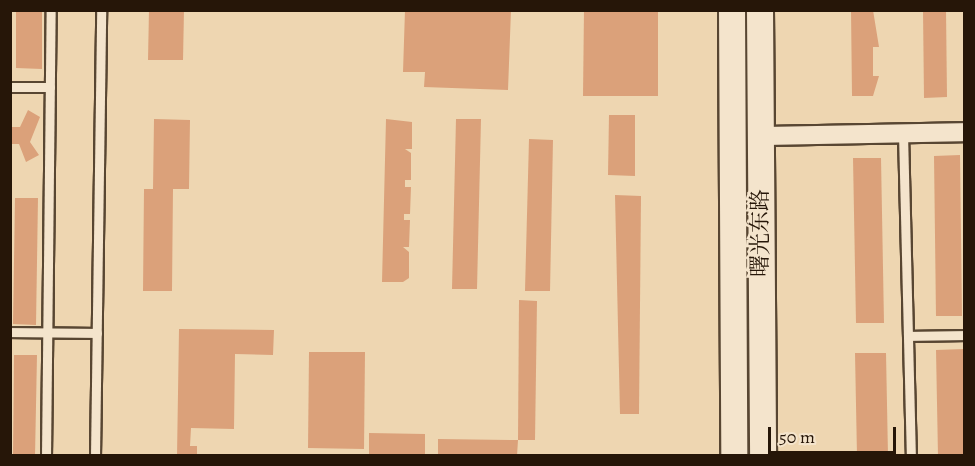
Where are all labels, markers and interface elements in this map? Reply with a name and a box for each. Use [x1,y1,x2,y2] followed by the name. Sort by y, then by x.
[748,189,774,277] street label: 曙光东路
[771,415,898,453] scale bar
[779,425,815,449] text: 50 m

